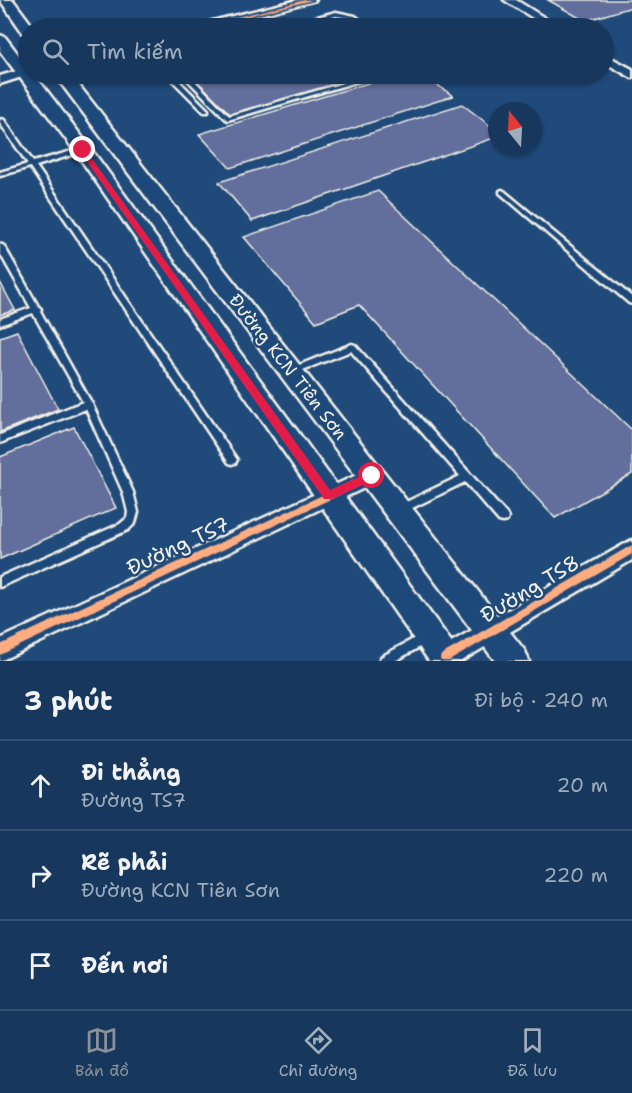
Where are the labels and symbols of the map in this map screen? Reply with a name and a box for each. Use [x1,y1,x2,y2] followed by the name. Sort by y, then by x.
[488,102,542,156] north arrow
[69,136,95,162] route end
[223,289,353,445] street label: Đường KCN Tiên Sơn
[358,462,384,488] route start
[122,510,234,582] street label: Đường TS7
[475,548,585,630] street label: Đường TS8

